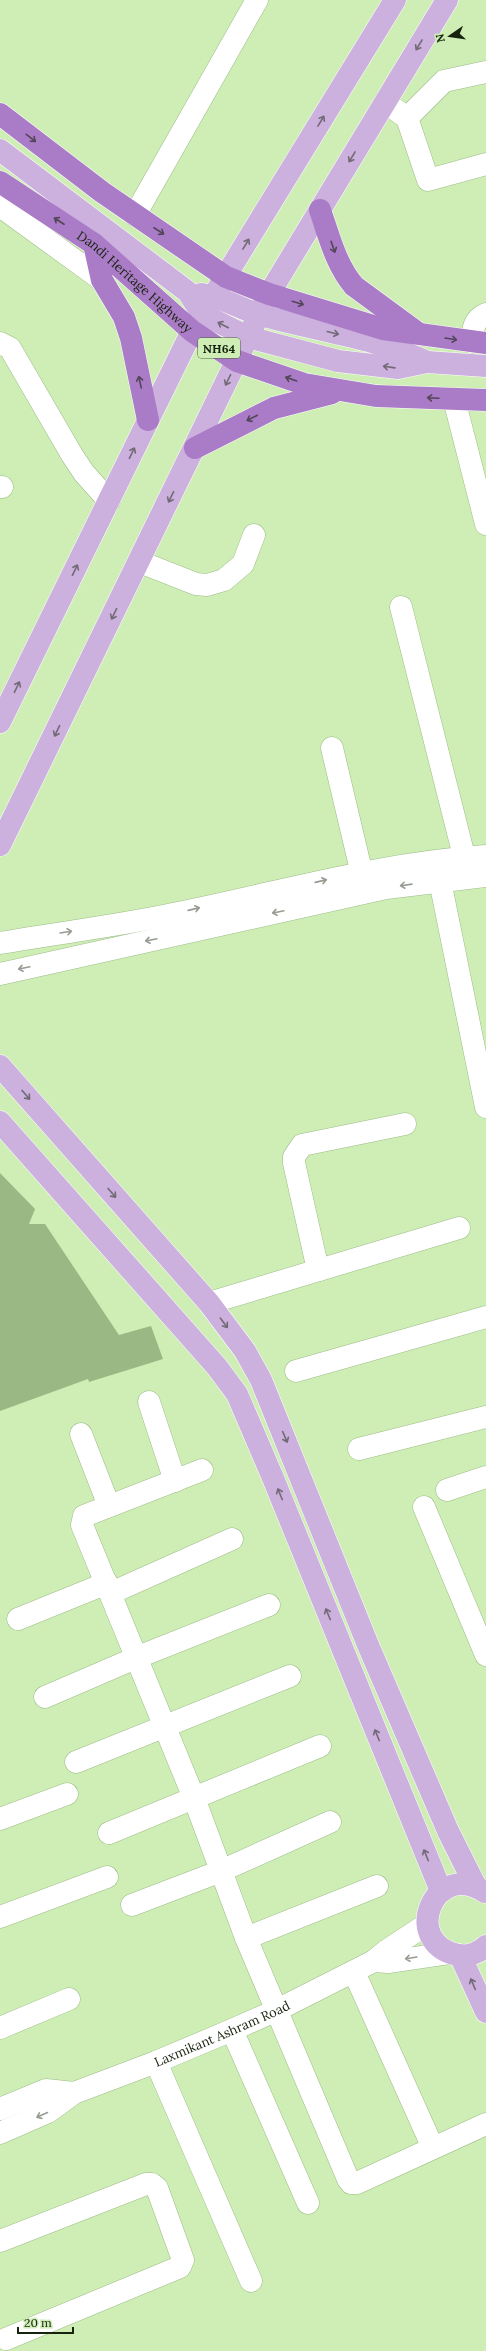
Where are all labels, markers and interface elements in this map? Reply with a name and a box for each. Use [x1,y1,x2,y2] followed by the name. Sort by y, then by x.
[430,16,470,56] north arrow
[432,32,448,44] text: N
[415,39,423,51] one-way arrow
[318,115,326,127] one-way arrow
[25,133,36,142] one-way arrow
[348,151,356,163] one-way arrow
[53,216,65,224] one-way arrow
[74,227,196,336] street label: Dandi Heritage Highway
[153,227,165,235] one-way arrow
[243,238,251,250] one-way arrow
[330,240,337,253] one-way arrow
[291,300,304,307] one-way arrow
[218,321,230,328] one-way arrow
[326,330,339,337] one-way arrow
[444,335,457,343] one-way arrow
[198,338,240,358] road number: NH64
[383,363,396,371] one-way arrow
[224,374,231,386] one-way arrow
[136,375,144,388] one-way arrow
[285,375,297,383] one-way arrow
[427,394,440,402] one-way arrow
[247,415,259,422] one-way arrow
[129,448,136,460] one-way arrow
[167,491,174,503] one-way arrow
[72,564,79,576] one-way arrow
[110,608,117,620] one-way arrow
[14,681,21,693] one-way arrow
[53,724,60,736] one-way arrow
[314,876,327,884] one-way arrow
[399,881,412,889] one-way arrow
[187,905,200,913] one-way arrow
[272,908,285,916] one-way arrow
[59,928,72,936] one-way arrow
[145,936,158,944] one-way arrow
[18,964,31,972] one-way arrow
[21,1090,30,1101] one-way arrow
[107,1188,116,1198] one-way arrow
[220,1318,228,1329] one-way arrow
[282,1431,289,1443] one-way arrow
[275,1488,283,1500] one-way arrow
[323,1609,331,1621] one-way arrow
[373,1729,380,1741] one-way arrow
[422,1850,430,1862] one-way arrow
[405,1954,418,1962] one-way arrow
[469,1978,476,1990] one-way arrow
[151,1996,293,2070] street label: Laxmikant Ashram Road
[37,2111,49,2119] one-way arrow
[18,2309,73,2335] scale bar
[24,2315,52,2330] text: 20 m

